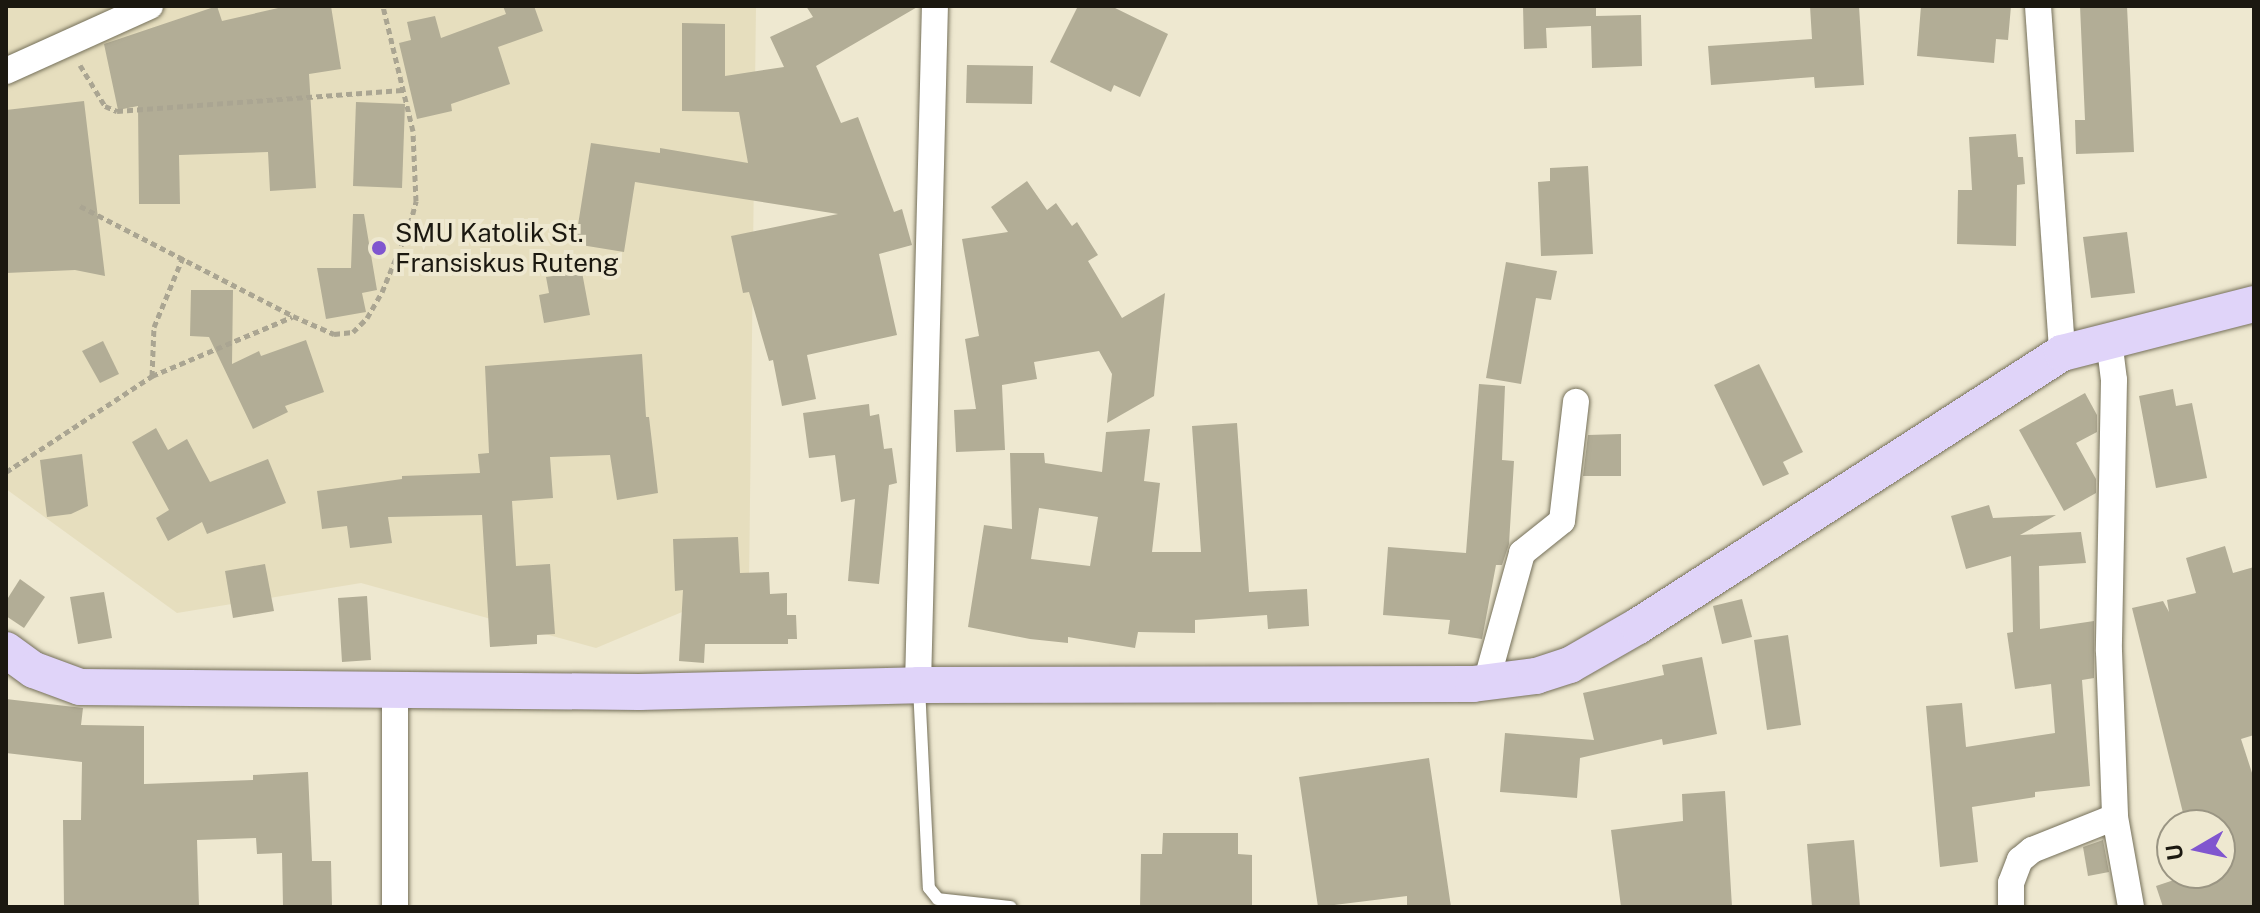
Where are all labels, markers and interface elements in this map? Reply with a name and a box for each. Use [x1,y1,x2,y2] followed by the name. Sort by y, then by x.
[395,217,619,278] place label: SMU Katolik St. Fransiskus Ruteng
[370,239,388,257] marker: SMU Katolik St. Fransiskus Ruteng
[2156,809,2236,889] north arrow
[2160,843,2188,862] text: U

